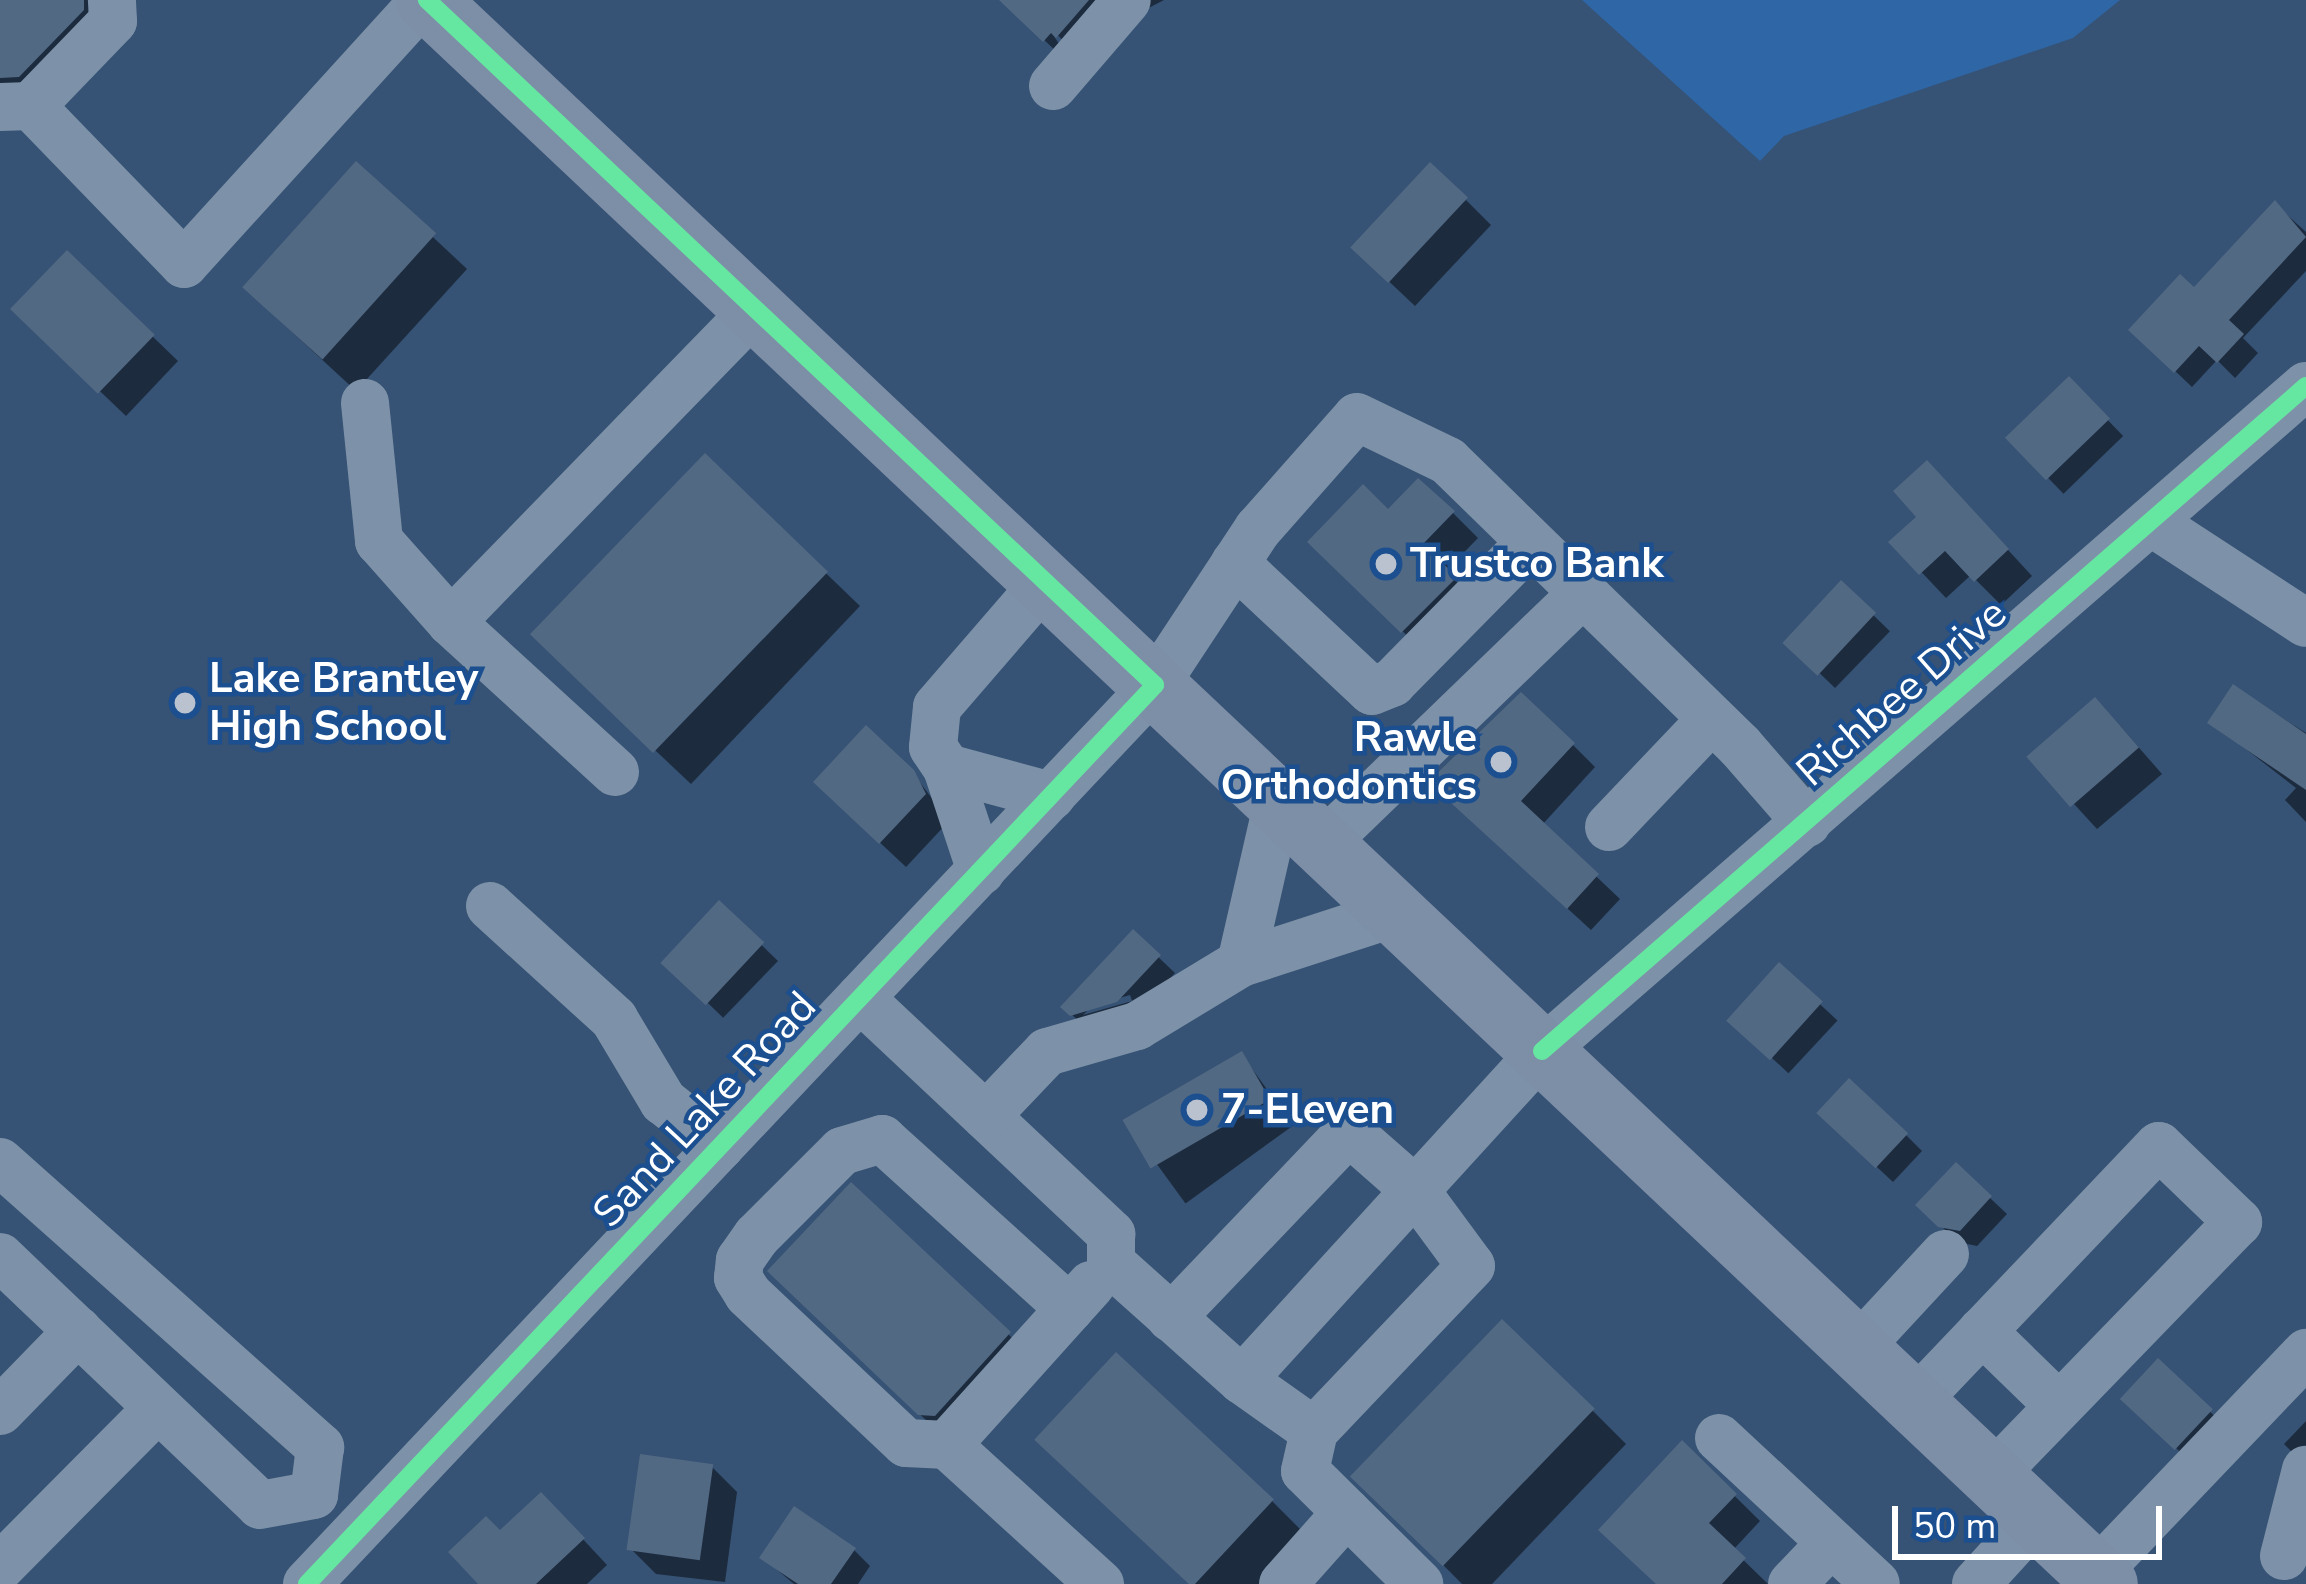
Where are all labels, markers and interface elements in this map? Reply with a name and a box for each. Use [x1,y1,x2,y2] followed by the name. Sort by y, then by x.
[1410,539,1664,589] place label: Trustco Bank
[1373,551,1399,577] marker: Trustco Bank
[1787,588,2017,798] street label: Richbee Drive
[209,654,478,752] place label: Lake Brantley High School
[172,690,198,716] marker: Lake Brantley High School
[1220,713,1477,812] place label: Rawle Orthodontics
[1488,749,1514,775] marker: Rawle Orthodontics
[583,982,827,1238] street label: Sand Lake Road
[1221,1085,1394,1135] place label: 7-Eleven
[1184,1097,1210,1123] marker: 7-Eleven
[1898,1482,2168,1556] scale bar
[1913,1502,1996,1551] text: 50 m

